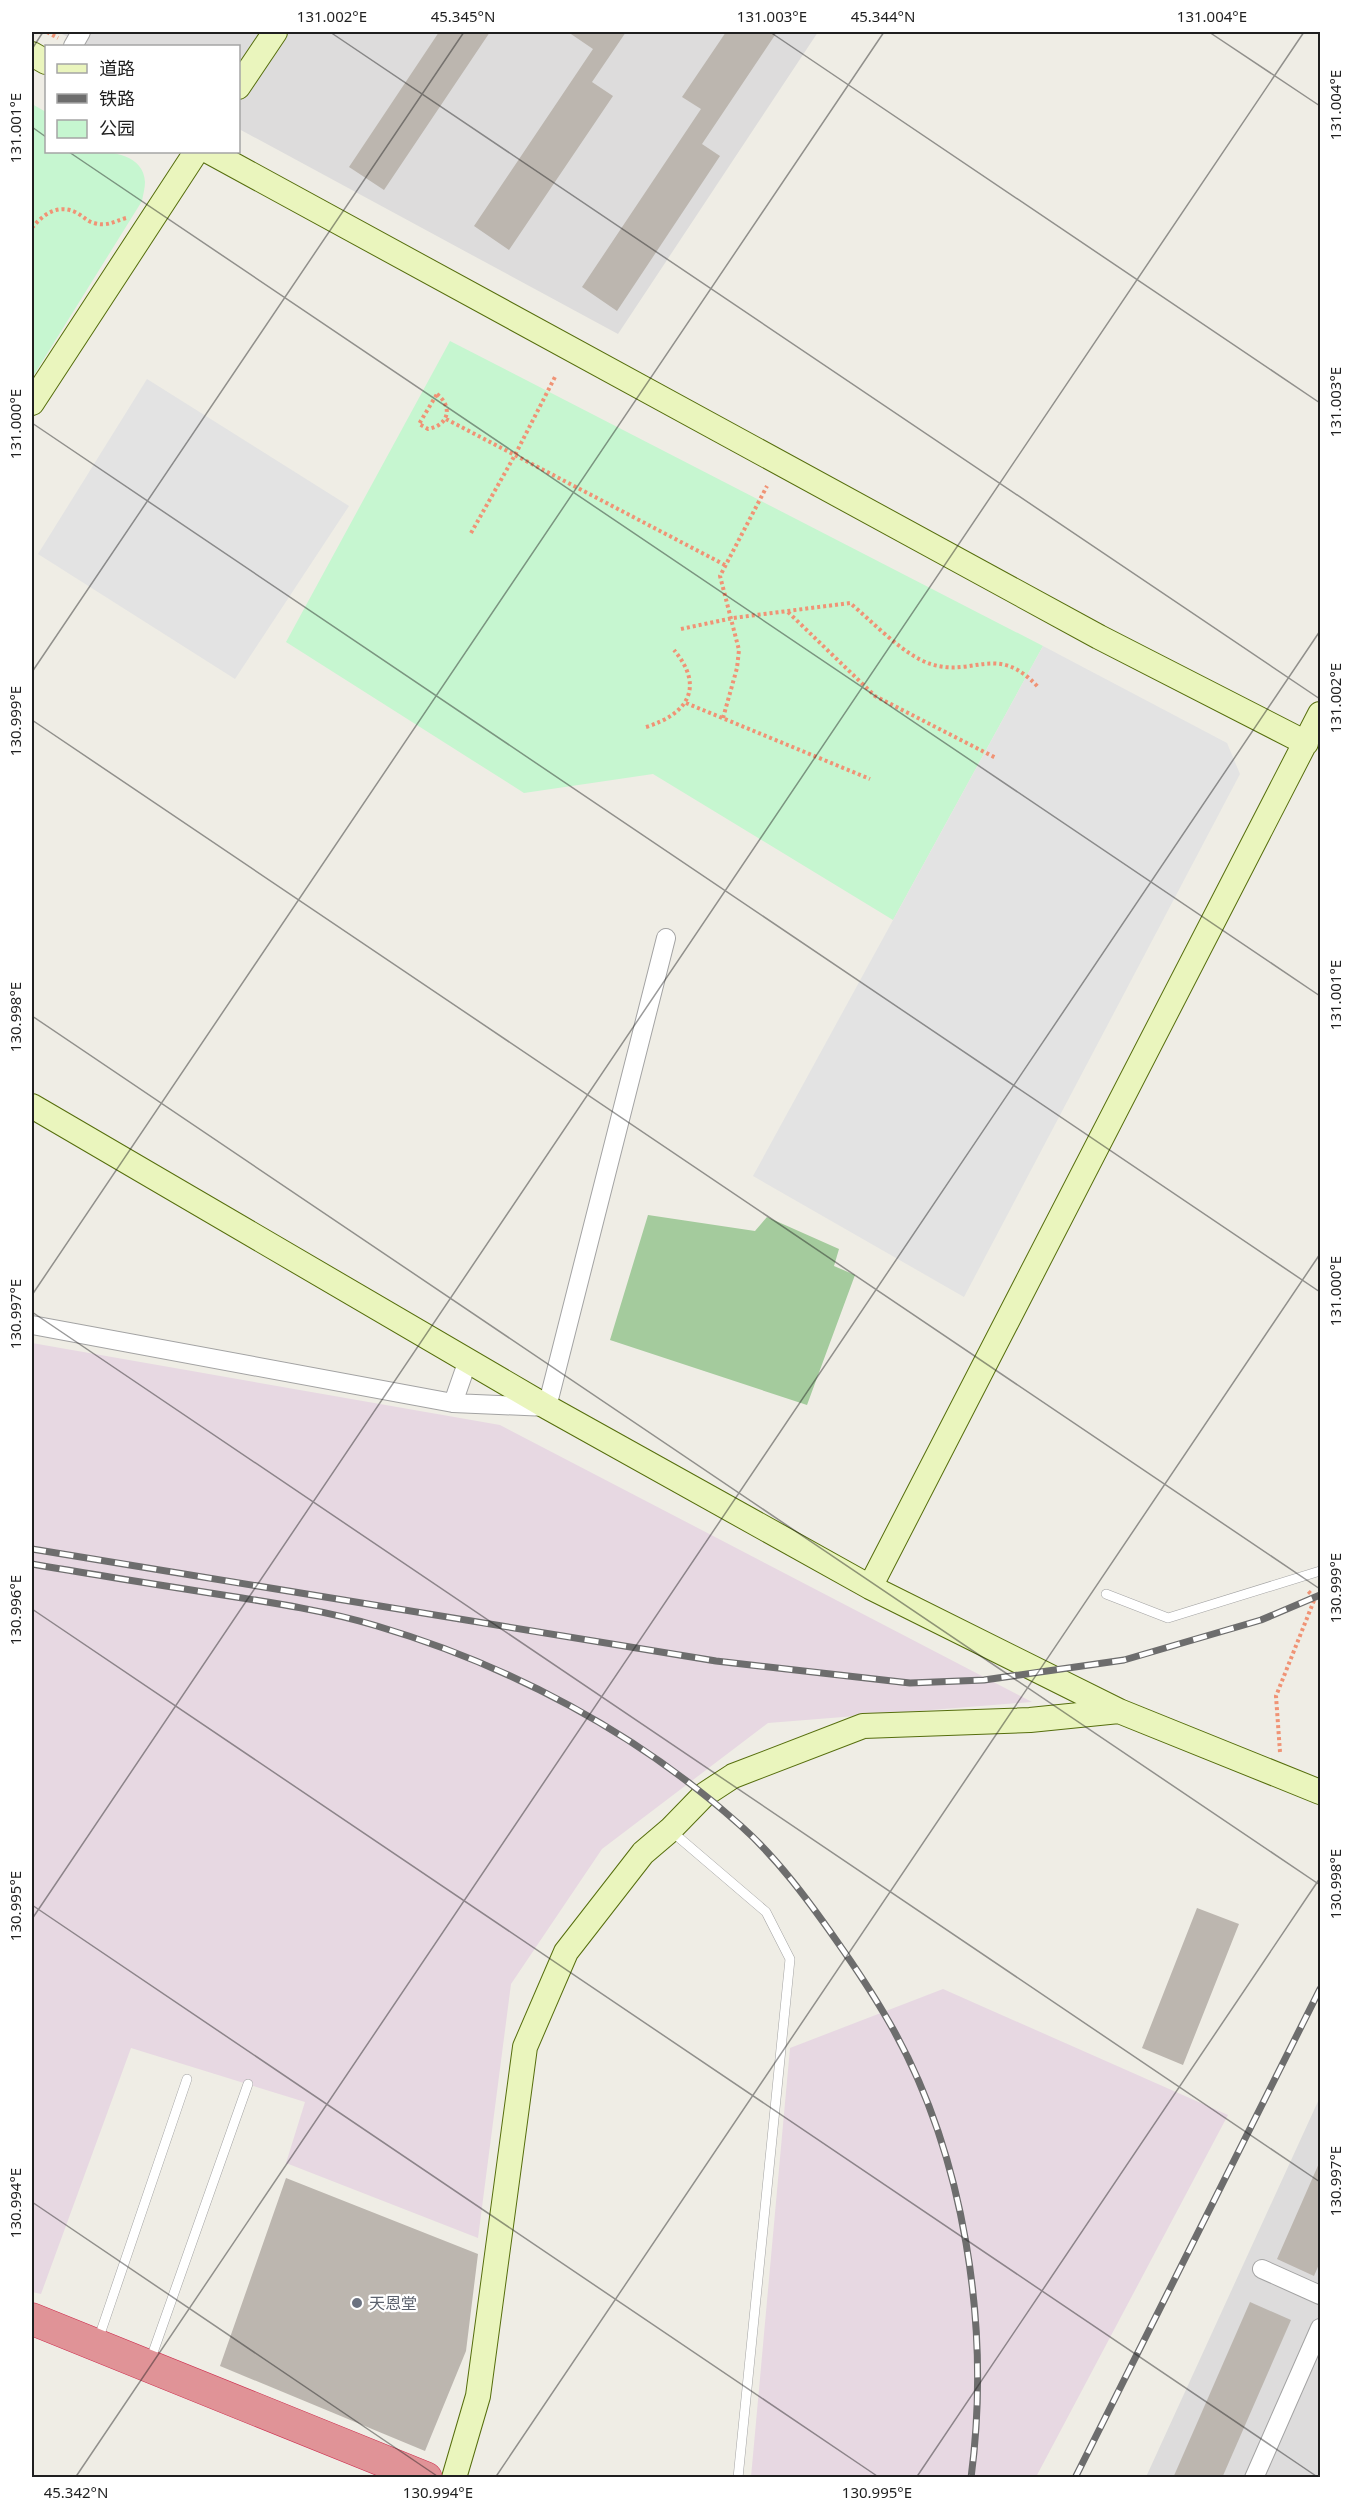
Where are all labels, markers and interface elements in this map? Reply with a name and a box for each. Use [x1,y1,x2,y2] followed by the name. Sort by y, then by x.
[297,6,367,26] text: 131.002°E
[431,6,495,26] text: 45.345°N
[737,6,807,26] text: 131.003°E
[851,6,915,26] text: 45.344°N
[1177,6,1247,26] text: 131.004°E
[45,45,240,153] legend
[99,56,135,80] text: 道路
[1325,70,1345,140] text: 131.004°E
[99,86,135,110] text: 铁路
[5,93,25,163] text: 131.001°E
[99,116,135,140] text: 公园
[1325,367,1345,437] text: 131.003°E
[5,389,25,459] text: 131.000°E
[1325,663,1345,733] text: 131.002°E
[5,686,25,756] text: 130.999°E
[1325,960,1345,1030] text: 131.001°E
[5,982,25,1052] text: 130.998°E
[1325,1256,1345,1326] text: 131.000°E
[5,1279,25,1349] text: 130.997°E
[1325,1553,1345,1623] text: 130.999°E
[5,1575,25,1645] text: 130.996°E
[1325,1849,1345,1919] text: 130.998°E
[5,1871,25,1941] text: 130.995°E
[1325,2146,1345,2216] text: 130.997°E
[5,2168,25,2238] text: 130.994°E
[369,2292,417,2314] place label: 天恩堂
[350,2296,364,2310] marker: 天恩堂
[44,2482,108,2502] text: 45.342°N
[403,2482,473,2502] text: 130.994°E
[842,2482,912,2502] text: 130.995°E

